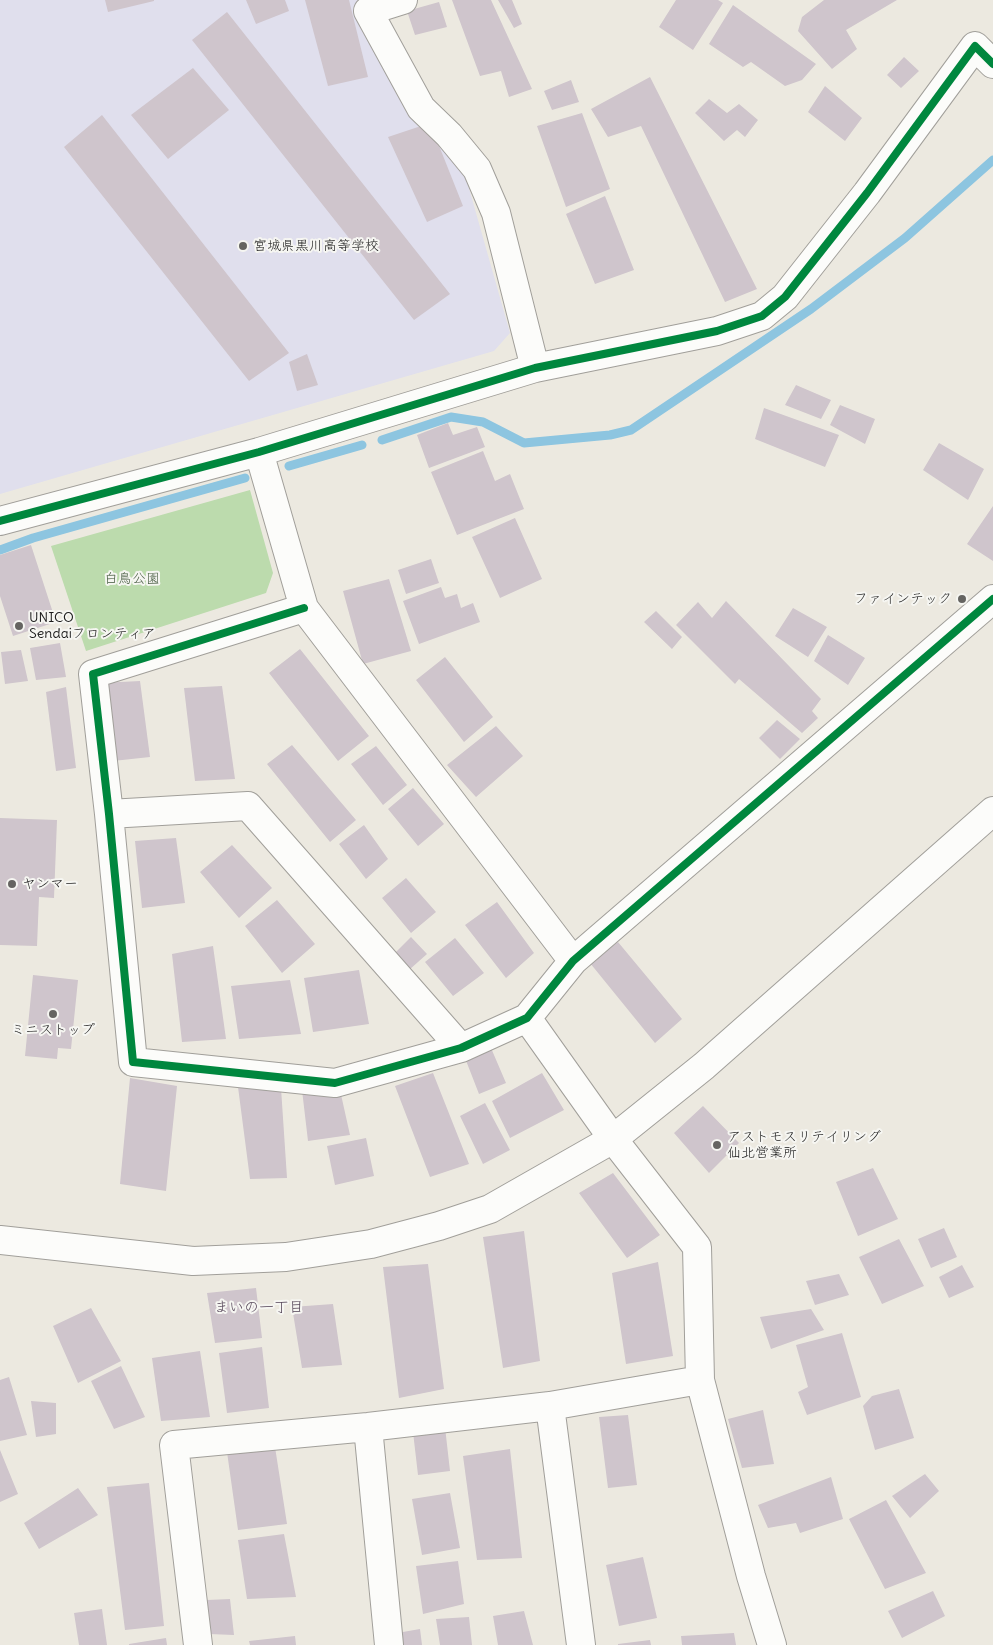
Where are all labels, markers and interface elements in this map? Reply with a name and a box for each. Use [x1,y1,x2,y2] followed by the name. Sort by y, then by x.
[253,238,379,254] place label: 宮城県黒川高等学校
[237,240,249,252] marker: 宮城県黒川高等学校
[104,571,160,587] park label: 白鳥公園
[854,591,952,607] place label: ファインテック
[956,593,968,605] marker: ファインテック
[29,610,156,642] place label: UNICO Sendaiフロンティア
[13,620,25,632] marker: UNICO Sendaiフロンティア
[22,876,78,892] place label: ヤンマー
[6,878,18,890] marker: ヤンマー
[47,1008,59,1020] marker: ミニストップ
[11,1022,95,1038] place label: ミニストップ
[727,1129,881,1162] place label: アストモスリテイリング 仙北営業所
[711,1139,723,1151] marker: アストモスリテイリング 仙北営業所
[214,1299,304,1317] district label: まいの一丁目

